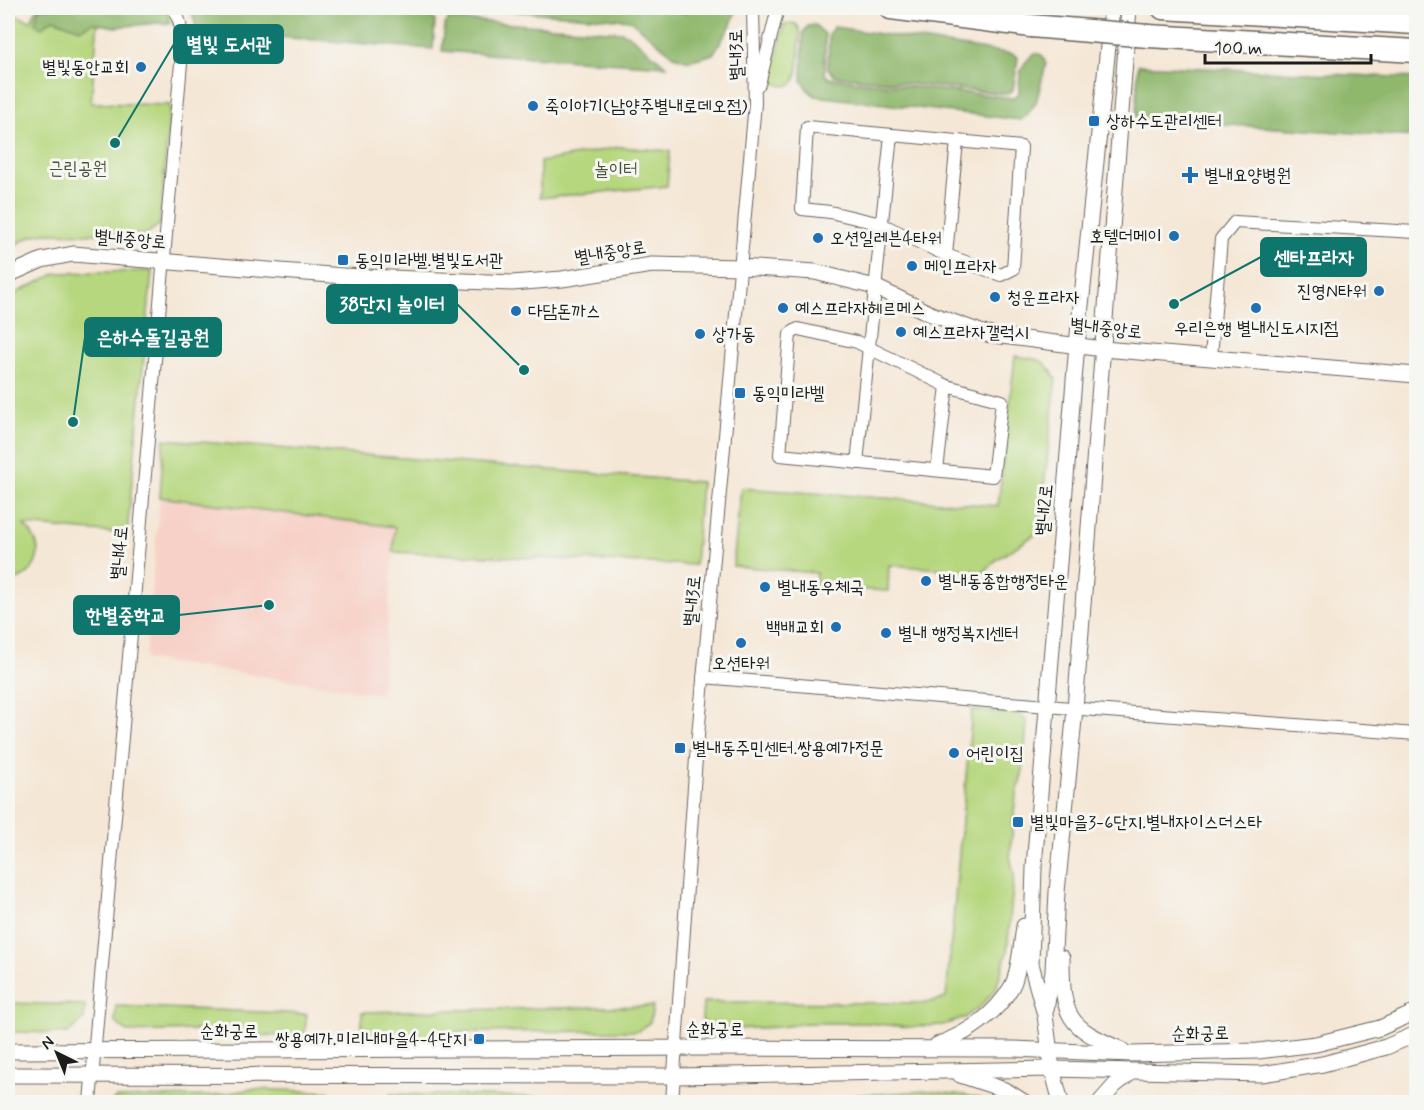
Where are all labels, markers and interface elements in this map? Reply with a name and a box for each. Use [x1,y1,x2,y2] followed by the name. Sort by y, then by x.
[174,25,283,63] callout: 별빛 도서관
[1205,27,1372,65] scale bar
[725,29,749,81] street label: 별내3로
[186,32,272,59] text: 별빛 도서관
[1214,37,1262,61] text: 100 m
[42,56,129,80] place label: 별빛동안교회
[134,60,148,74] marker: 별빛동안교회
[545,95,748,119] place label: 죽이야기(남양주별내로데오점)
[526,99,540,113] marker: 죽이야기(남양주별내로데오점)
[1106,110,1222,134] place label: 상하수도관리센터
[1087,114,1101,128] marker: 상하수도관리센터
[49,157,107,181] park label: 근린공원
[594,158,638,182] park label: 놀이터
[1204,164,1291,188] place label: 별내요양병원
[1181,166,1199,184] marker: 별내요양병원
[93,225,167,255] street label: 별내중앙로
[1090,225,1162,249] place label: 호텔더메이
[830,227,942,251] place label: 오션일레븐4타워
[1167,229,1181,243] marker: 호텔더메이
[811,231,825,245] marker: 오션일레븐4타워
[573,235,648,271] street label: 별내중앙로
[1261,238,1366,276] callout: 센타프라자
[1274,245,1354,272] text: 센타프라자
[355,249,504,273] place label: 동익미라벨.별빛도서관
[336,253,350,267] marker: 동익미라벨.별빛도서관
[924,255,997,279] place label: 메인프라자
[905,259,919,273] marker: 메인프라자
[1297,280,1367,304] place label: 진영N타워
[1372,284,1386,298] marker: 진영N타워
[327,285,457,323] callout: 38단지 놀이터
[1007,286,1080,310] place label: 청운프라자
[988,290,1002,304] marker: 청운프라자
[339,292,445,319] text: 38단지 놀이터
[795,297,925,321] place label: 예스프라자헤르메스
[528,300,600,324] place label: 다담돈까스
[776,301,790,315] marker: 예스프라자헤르메스
[1249,301,1263,315] marker: 우리은행 별내신도시지점
[509,304,523,318] marker: 다담돈까스
[1069,313,1143,345] street label: 별내중앙로
[1174,317,1339,341] place label: 우리은행 별내신도시지점
[85,318,221,356] callout: 은하수돌길공원
[913,321,1029,345] place label: 예스프라자갤럭시
[712,323,755,347] place label: 상가동
[97,325,209,352] text: 은하수돌길공원
[894,325,908,339] marker: 예스프라자갤럭시
[693,327,707,341] marker: 상가동
[752,382,824,406] place label: 동익미라벨
[733,386,747,400] marker: 동익미라벨
[1031,483,1059,537] street label: 별내2로
[106,525,134,581] street label: 별내4로
[938,570,1068,594] place label: 별내동종합행정타운
[679,574,707,628] street label: 별내3로
[919,574,933,588] marker: 별내동종합행정타운
[777,576,864,600] place label: 별내동우체국
[758,580,772,594] marker: 별내동우체국
[74,596,179,634] callout: 한별중학교
[85,603,166,630] text: 한별중학교
[766,616,824,640] place label: 백배교회
[829,620,843,634] marker: 백배교회
[898,622,1019,646] place label: 별내 행정복지센터
[879,626,893,640] marker: 별내 행정복지센터
[734,636,748,650] marker: 오션타워
[712,652,770,676] place label: 오션타워
[692,737,884,761] place label: 별내동주민센터.쌍용예가정문
[673,741,687,755] marker: 별내동주민센터.쌍용예가정문
[966,742,1024,766] place label: 어린이집
[947,746,961,760] marker: 어린이집
[1030,811,1262,835] place label: 별빛마을3-6단지.별내자이스더스타
[1011,815,1025,829] marker: 별빛마을3-6단지.별내자이스더스타
[686,1018,744,1042] street label: 순화궁로
[200,1020,258,1044] street label: 순화궁로
[1171,1021,1229,1047] street label: 순화궁로
[27,1023,87,1083] north arrow
[275,1028,467,1052] place label: 쌍용예가.미리내마을4-4단지
[37,1032,59,1054] text: N
[472,1032,486,1046] marker: 쌍용예가.미리내마을4-4단지

